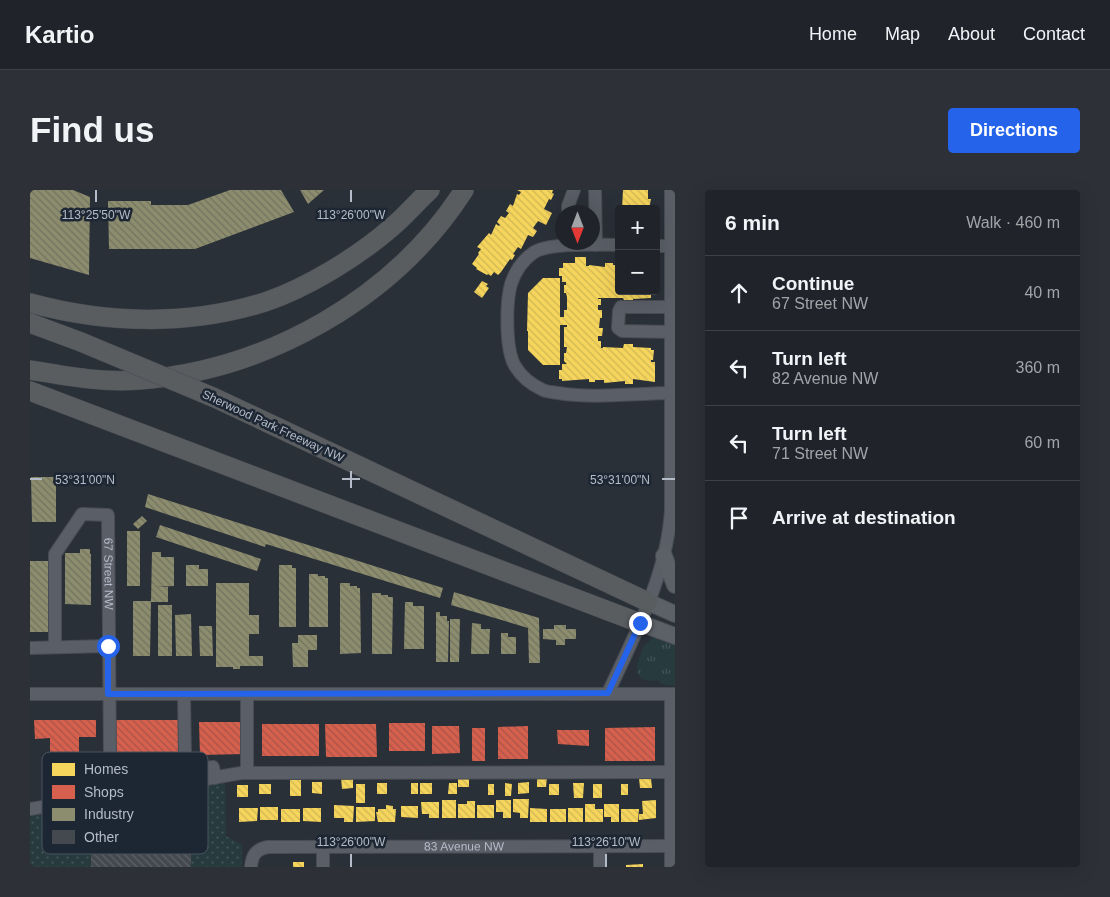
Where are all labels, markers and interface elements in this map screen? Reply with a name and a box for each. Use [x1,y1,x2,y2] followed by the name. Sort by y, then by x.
[25,21,94,48] text: Kartio
[809,24,857,44] text: Home
[885,24,920,44] text: Map
[948,24,995,44] text: About
[1023,24,1085,44] text: Contact
[948,108,1080,153] button: Directions
[30,110,154,149] text: Find us
[555,205,600,250] north arrow
[615,205,660,295] map controls
[615,205,660,250] button: +
[62,208,131,222] text: 113°25'50"W
[317,208,386,222] text: 113°26'00"W
[725,211,780,234] text: 6 min
[966,214,1060,231] text: Walk · 460 m
[615,250,660,295] button: −
[772,273,854,294] text: Continue
[725,279,753,307] icon: ahead
[1024,284,1060,301] text: 40 m
[772,295,868,312] text: 67 Street NW
[772,348,847,369] text: Turn left
[725,354,753,382] icon: left
[1016,359,1060,376] text: 360 m
[772,370,878,387] text: 82 Avenue NW
[200,387,347,465] street label: Sherwood Park Freeway NW
[772,423,847,444] text: Turn left
[725,429,753,457] icon: left
[1024,434,1060,451] text: 60 m
[772,445,868,462] text: 71 Street NW
[55,473,115,487] text: 53°31'00"N
[590,473,650,487] text: 53°31'00"N
[725,504,753,532] icon: arrive
[772,507,956,528] text: Arrive at destination
[101,538,116,611] street label: 67 Street NW
[629,612,652,635] route end
[97,635,120,658] route start
[42,752,208,854] legend
[84,761,128,777] text: Homes
[84,784,124,800] text: Shops
[84,806,134,822] text: Industry
[84,829,119,845] text: Other
[317,835,386,849] text: 113°26'00"W
[572,835,641,849] text: 113°26'10"W
[424,839,505,854] street label: 83 Avenue NW

